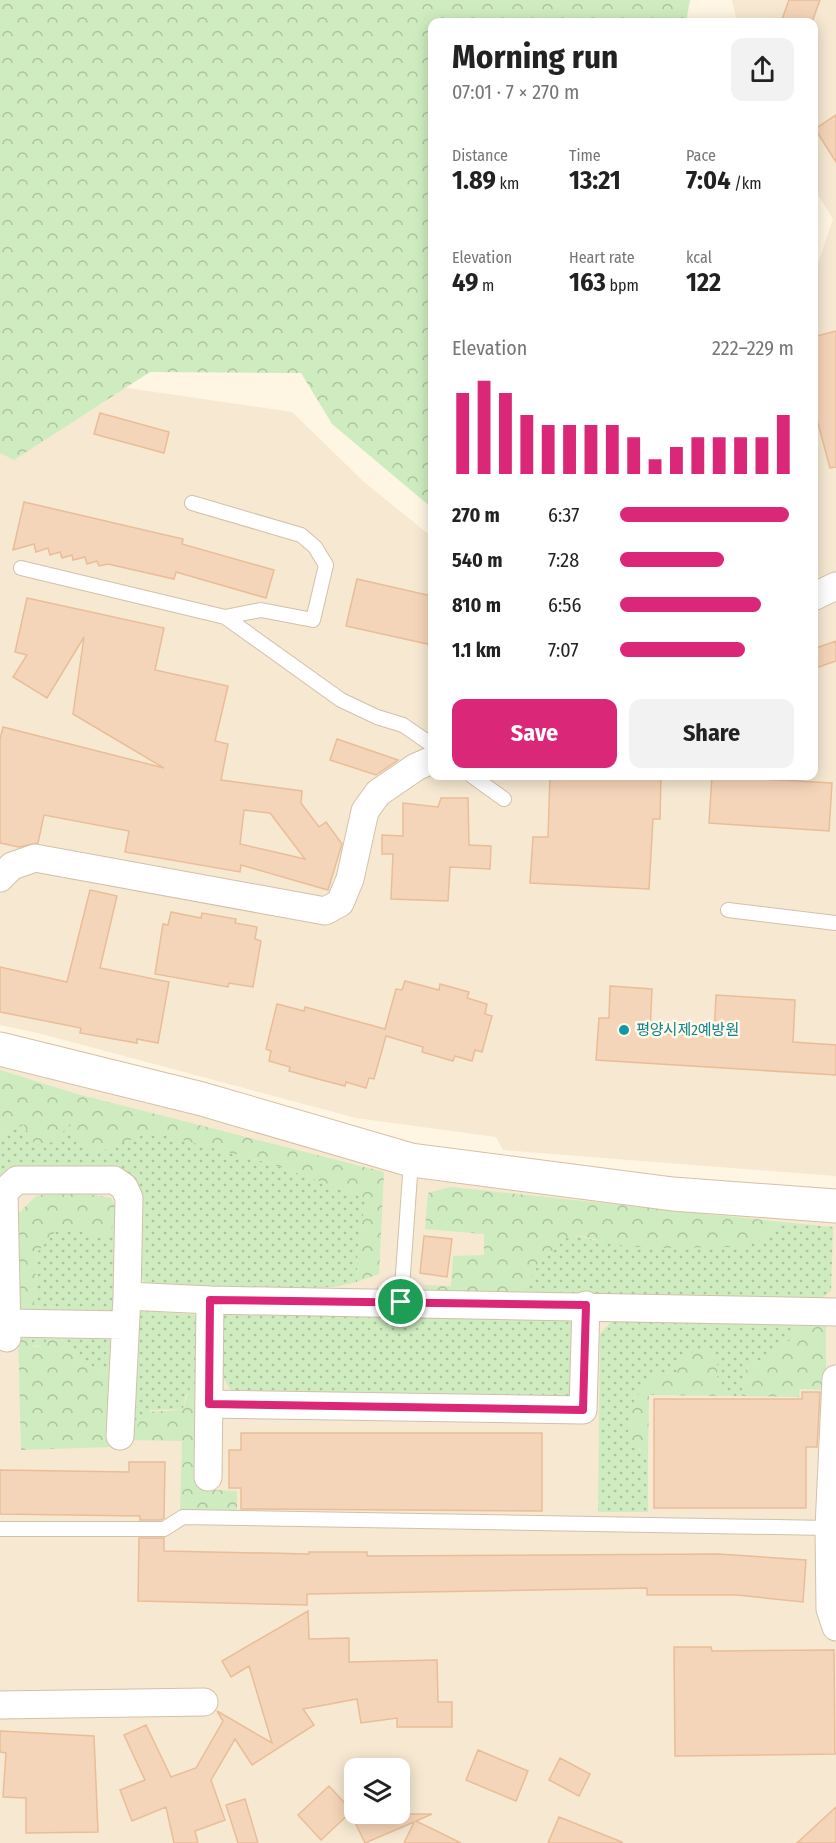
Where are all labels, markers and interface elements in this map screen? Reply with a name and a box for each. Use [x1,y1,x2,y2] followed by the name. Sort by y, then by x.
[452,37,618,77] text: Morning run
[731,38,794,101] button: share
[452,80,579,104] text: 07:01 · 7 × 270 m
[452,146,508,165] text: Distance
[569,146,601,165] text: Time
[686,146,716,165] text: Pace
[452,165,496,196] text: 1.89
[569,165,621,196] text: 13:21
[686,165,731,196] text: 7:04
[496,174,519,193] text: km
[731,174,762,193] text: /km
[452,248,512,267] text: Elevation
[569,248,635,267] text: Heart rate
[686,248,712,267] text: kcal
[452,267,478,298] text: 49
[569,267,606,298] text: 163
[686,267,721,298] text: 122
[478,276,494,295] text: m
[606,276,639,295] text: bpm
[452,336,527,360] text: Elevation
[712,336,794,360] text: 222–229 m
[452,503,500,527] text: 270 m
[548,503,579,527] text: 6:37
[452,548,502,572] text: 540 m
[548,548,579,572] text: 7:28
[452,593,501,617] text: 810 m
[548,593,581,617] text: 6:56
[452,638,501,662] text: 1.1 km
[548,638,579,662] text: 7:07
[452,699,617,768] button: Save
[629,699,794,768] button: Share
[636,1021,739,1039] place label: 평양시제2예방원
[617,1023,631,1037] marker: 평양시제2예방원
[375,1276,426,1327] pin
[384,1285,417,1318] icon: arrive
[344,1758,410,1824] map controls
[344,1758,410,1824] button: layers

